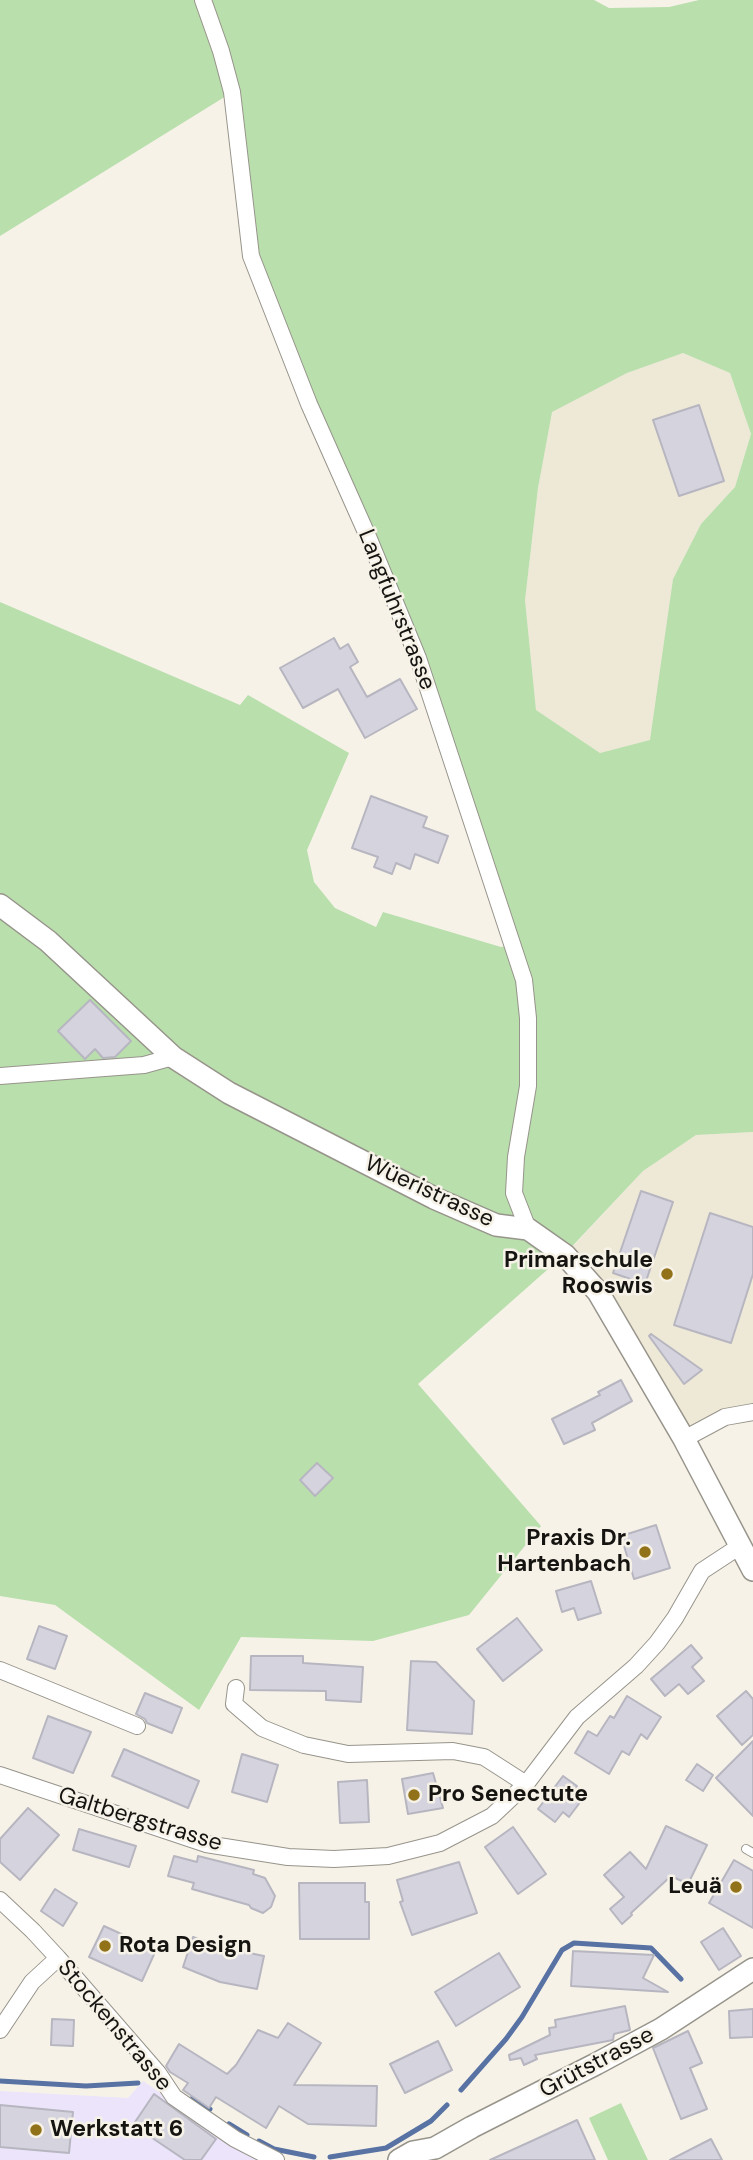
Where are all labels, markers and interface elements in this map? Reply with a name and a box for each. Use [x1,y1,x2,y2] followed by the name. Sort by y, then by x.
[351,526,441,694] street label: Langfuhrstrasse
[360,1150,498,1234] street label: Wüeristrasse
[504,1247,653,1301] place label: Primarschule Rooswis
[659,1266,675,1282] marker: Primarschule Rooswis
[497,1525,631,1579] place label: Praxis Dr. Hartenbach
[637,1544,653,1560] marker: Praxis Dr. Hartenbach
[428,1781,588,1809] place label: Pro Senectute
[55,1782,225,1858] street label: Galtbergstrasse
[406,1787,422,1803] marker: Pro Senectute
[668,1873,722,1901] place label: Leuä
[728,1879,744,1895] marker: Leuä
[119,1932,252,1960] place label: Rota Design
[97,1938,113,1954] marker: Rota Design
[51,1955,177,2097] street label: Stockenstrasse
[535,2021,659,2105] street label: Grütstrasse
[50,2116,183,2144] place label: Werkstatt 6
[28,2122,44,2138] marker: Werkstatt 6

